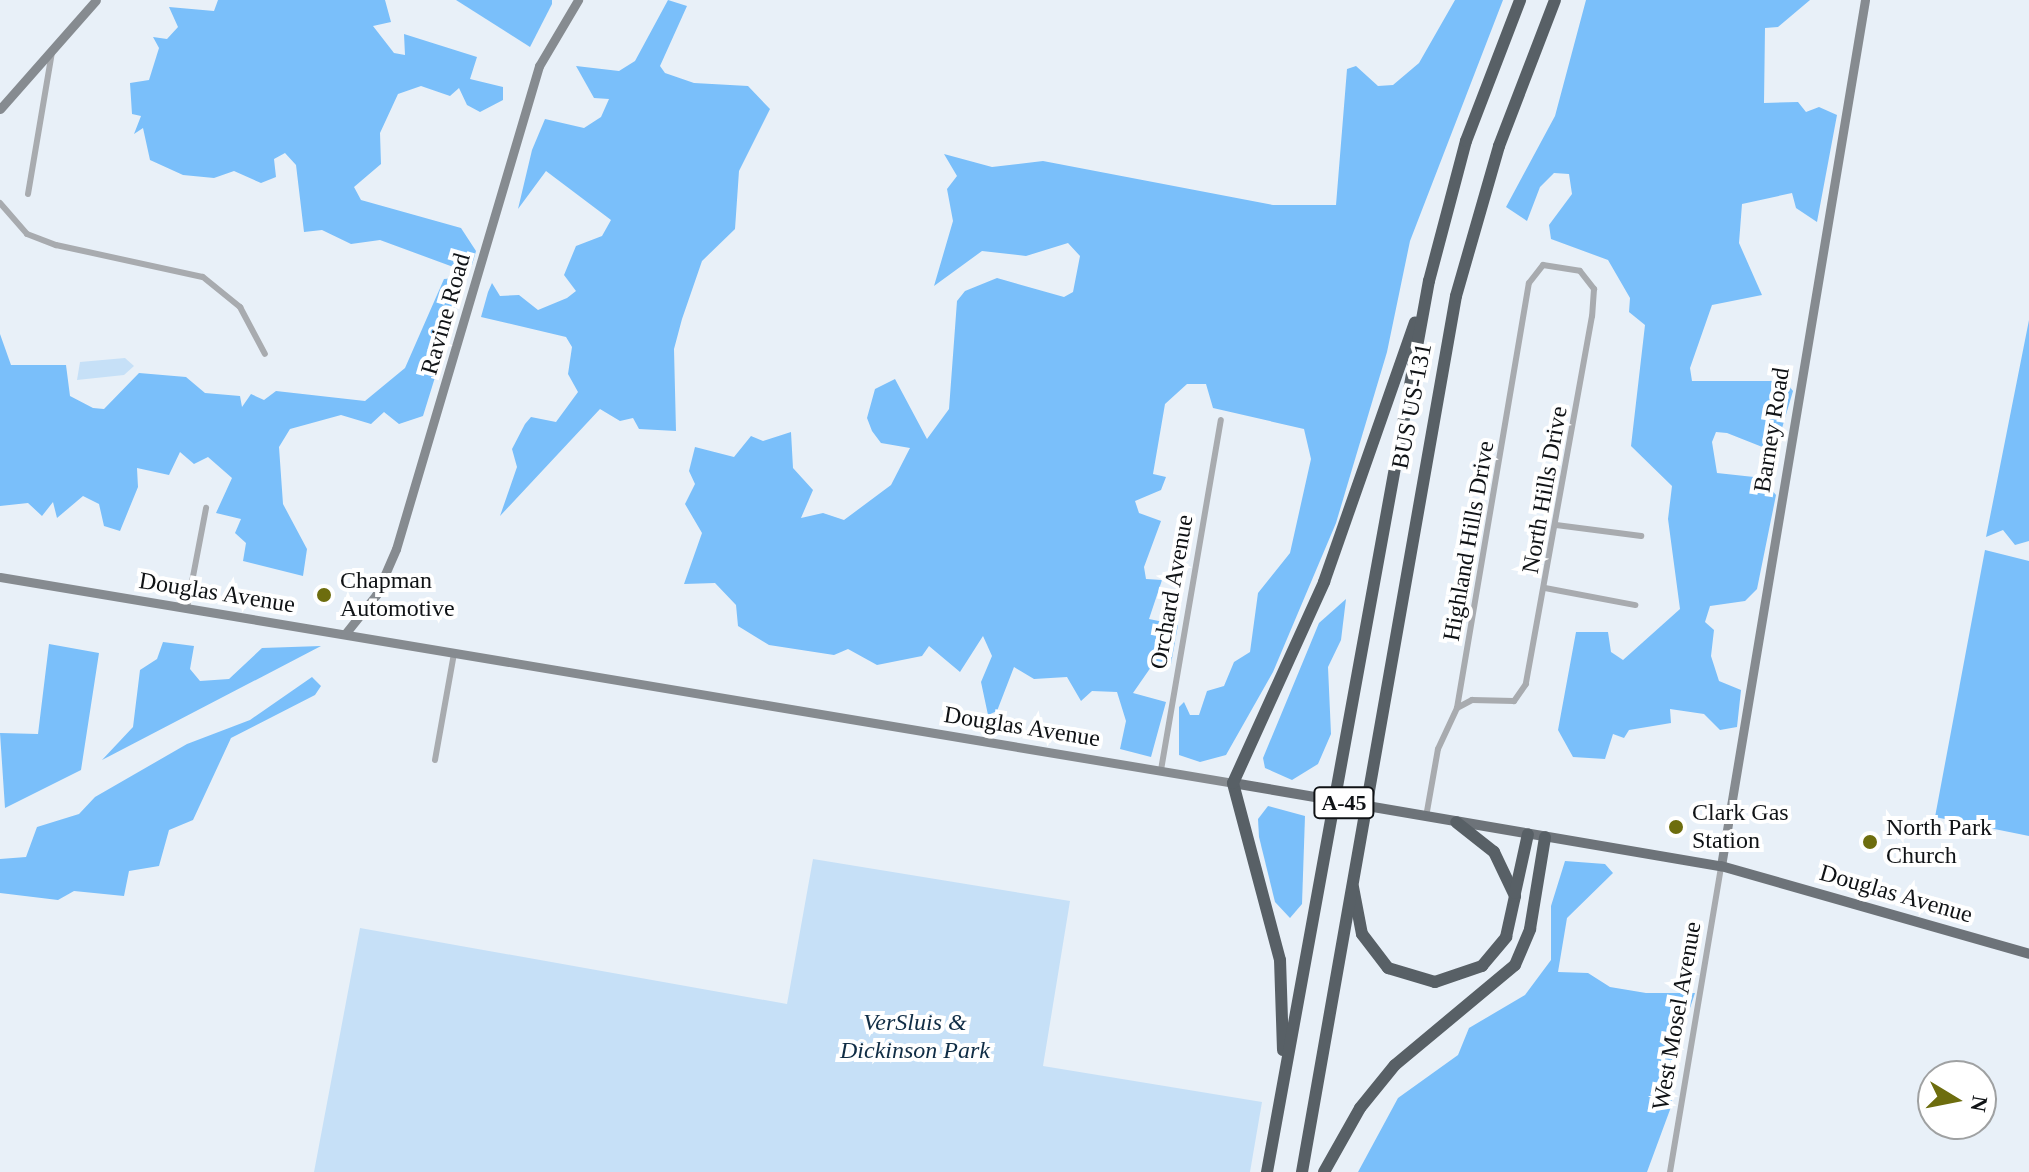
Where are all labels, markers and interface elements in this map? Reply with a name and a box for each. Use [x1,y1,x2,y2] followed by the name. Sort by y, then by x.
[415,250,477,378] street label: Ravine Road
[1386,341,1438,471] street label: BUS US-131
[1748,366,1796,494] street label: Barney Road
[1516,404,1574,576] street label: North Hills Drive
[1437,439,1501,643] street label: Highland Hills Drive
[1144,512,1200,672] street label: Orchard Avenue
[136,566,298,620] street label: Douglas Avenue
[340,567,455,623] place label: Chapman Automotive
[315,586,333,604] marker: Chapman Automotive
[941,700,1103,754] street label: Douglas Avenue
[1312,785,1376,821] road number: A-45
[1692,799,1789,855] place label: Clark Gas Station
[1886,814,1992,870] place label: North Park Church
[1667,818,1685,836] marker: Clark Gas Station
[1861,833,1879,851] marker: North Park Church
[1816,858,1976,930] street label: Douglas Avenue
[1646,919,1708,1113] street label: West Mosel Avenue
[840,1009,990,1065] park label: VerSluis & Dickinson Park
[1917,1060,1997,1140] north arrow
[1965,1094,1993,1114] text: N

